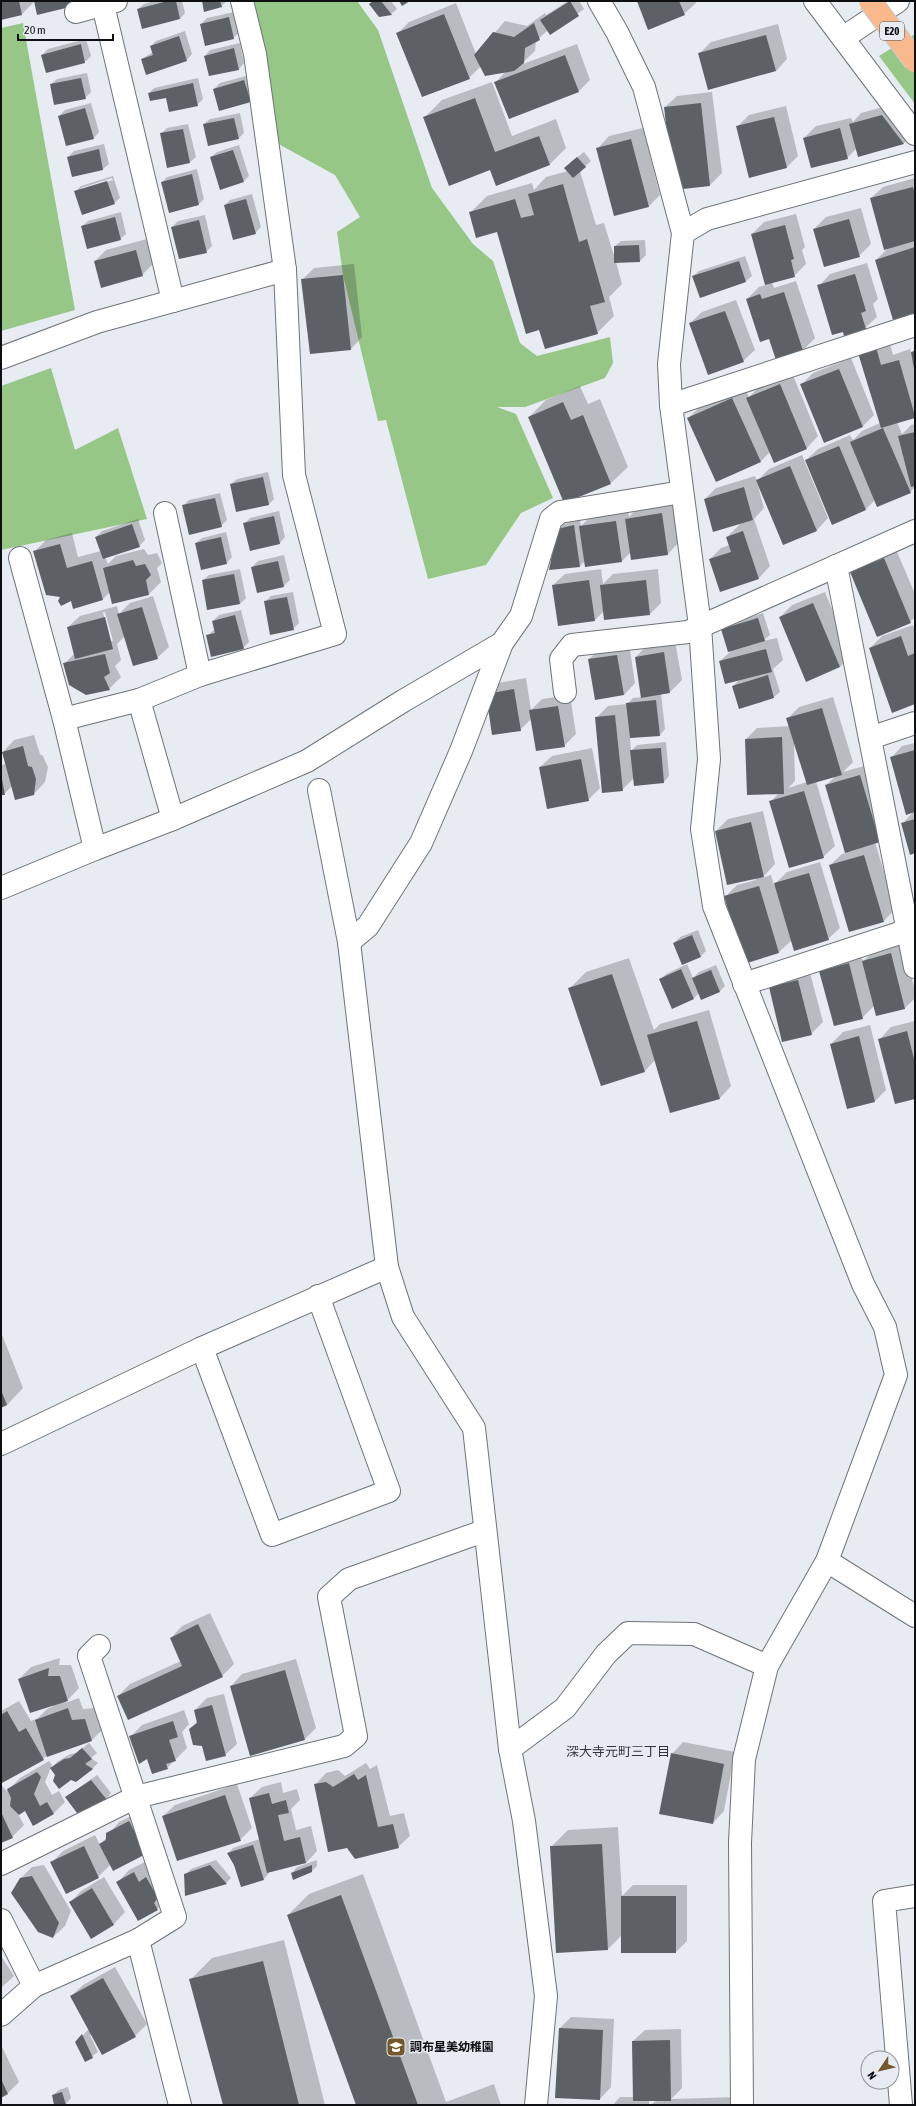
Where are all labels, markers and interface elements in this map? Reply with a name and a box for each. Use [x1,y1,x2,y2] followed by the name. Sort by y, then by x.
[18,16,113,42] scale bar
[880,22,904,40] road number: E20
[24,23,46,37] text: 20 m
[566,1744,670,1759] district label: 深大寺元町三丁目
[385,2036,407,2058] school or university icon: 調布星美幼稚園
[410,2040,494,2054] place label: 調布星美幼稚園
[860,2050,900,2090] north arrow
[865,2070,879,2082] text: N

